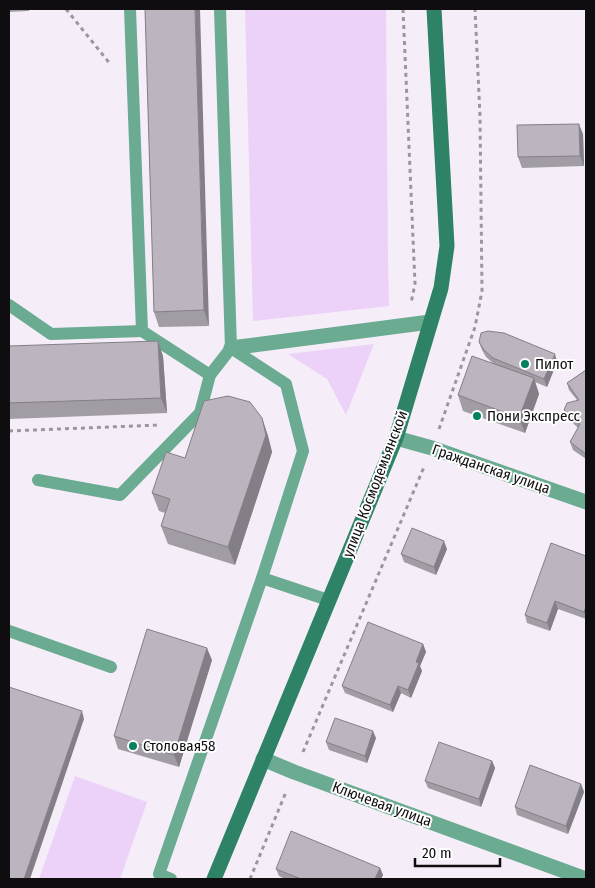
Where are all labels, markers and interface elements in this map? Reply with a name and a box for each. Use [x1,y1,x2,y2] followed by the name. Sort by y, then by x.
[535,355,574,373] place label: Пилот
[519,358,531,370] marker: Пилот
[487,407,581,425] place label: Пони Экспресс
[339,408,411,560] street label: улица Космодемьянской
[471,410,483,422] marker: Пони Экспресс
[430,440,552,498] street label: Гражданская улица
[143,737,215,755] place label: Столовая58
[127,740,139,752] marker: Столовая58
[330,778,434,830] street label: Ключевая улица
[415,836,500,868] scale bar
[422,844,452,862] text: 20 m

